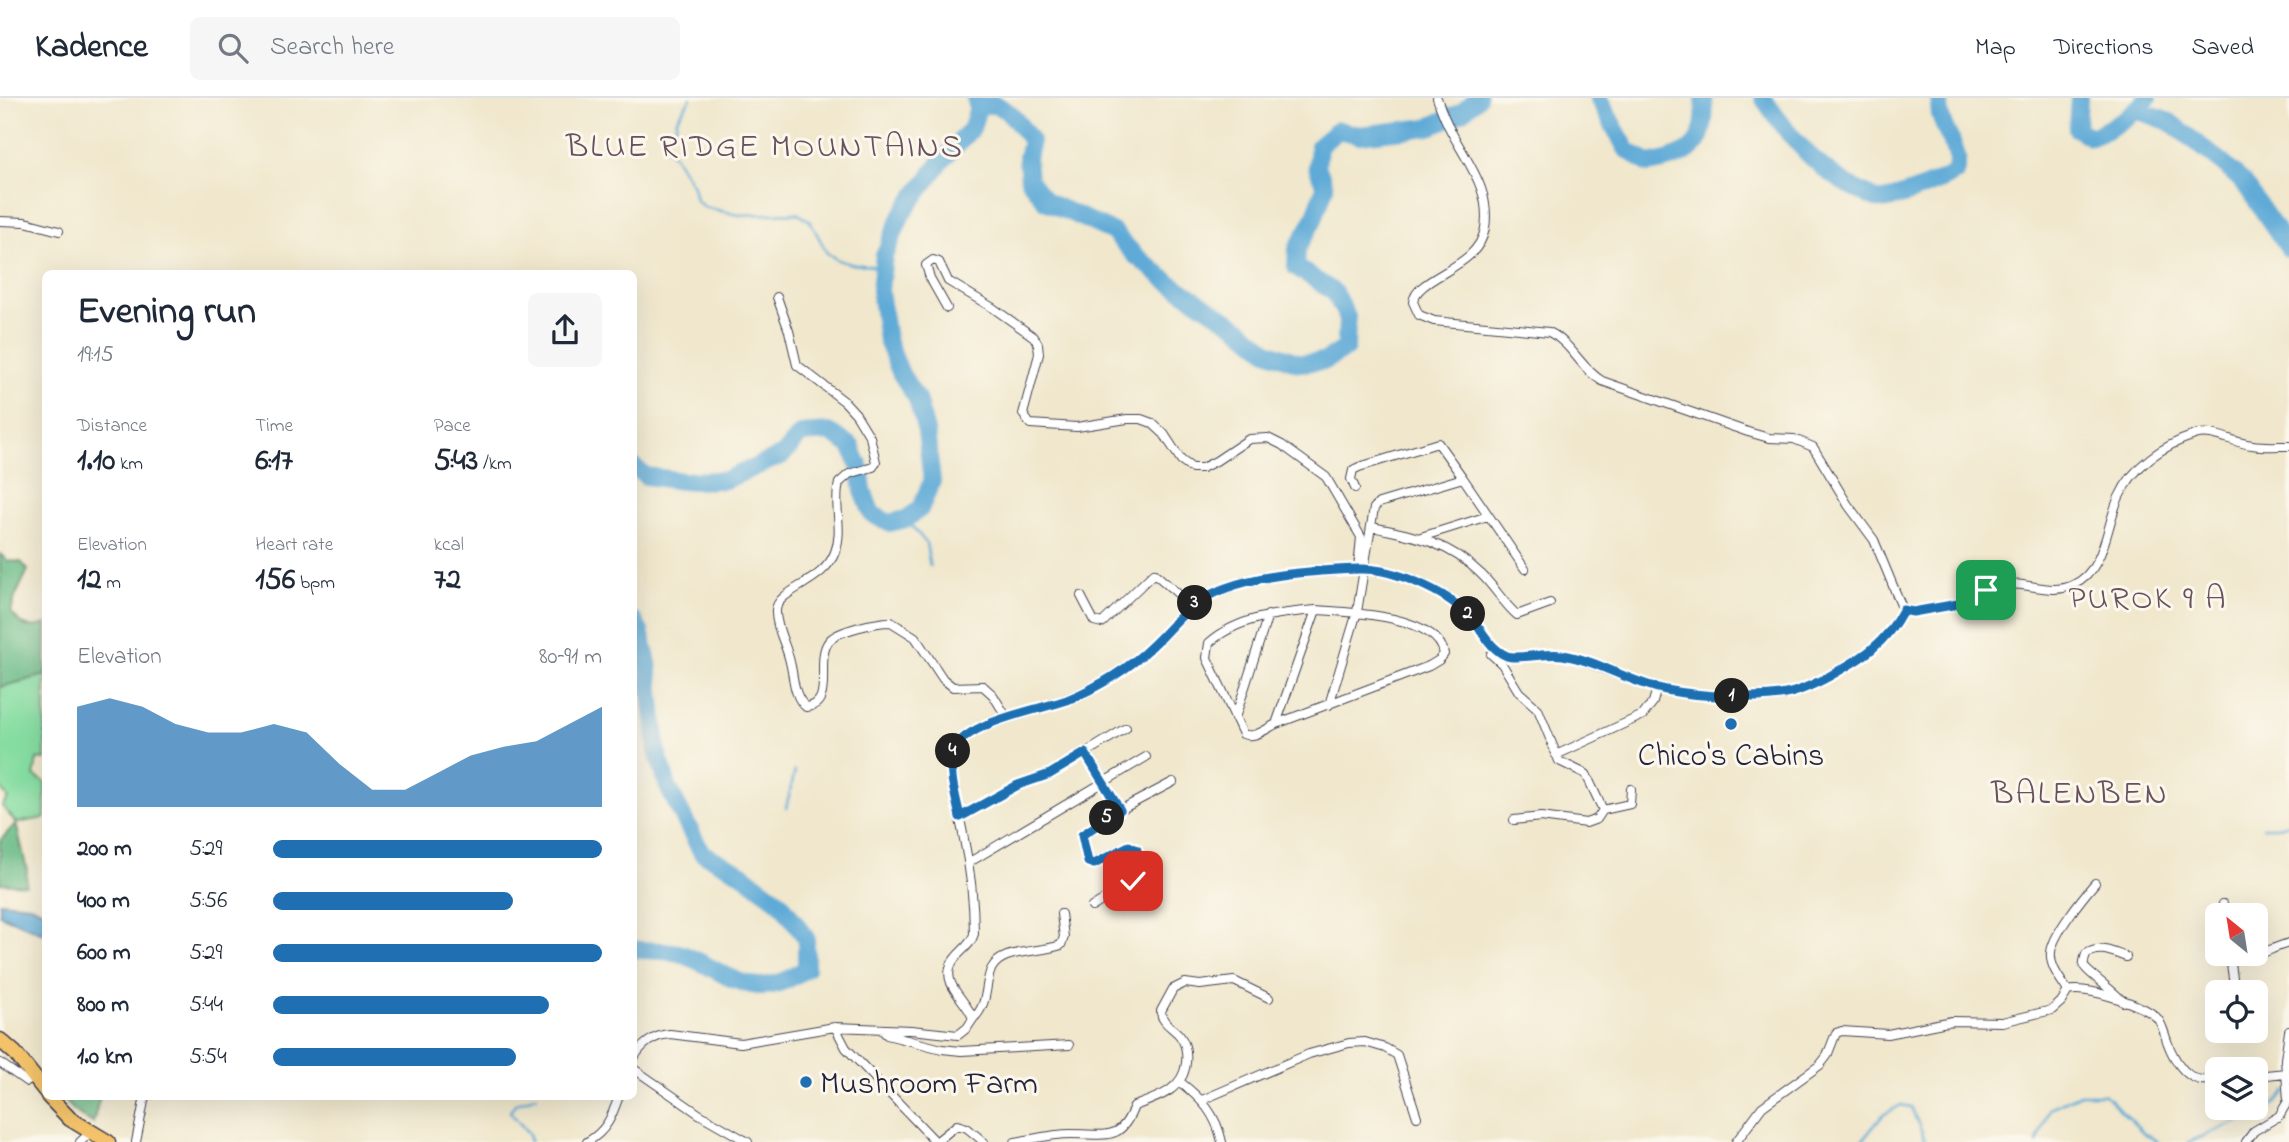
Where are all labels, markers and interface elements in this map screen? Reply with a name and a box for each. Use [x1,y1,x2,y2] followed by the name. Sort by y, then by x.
[190,17,680,80] search box
[35,24,148,72] text: Kadence
[214,29,252,67] icon: search
[270,29,394,67] text: Search here
[1975,31,2016,66] text: Map
[2054,31,2153,66] text: Directions
[2191,31,2254,66] text: Saved
[565,124,964,172] district label: BLUE RIDGE MOUNTAINS
[77,285,256,341] text: Evening run
[528,293,602,367] button: share
[77,339,114,372] text: 19:15
[77,413,147,440] text: Distance
[255,413,293,440] text: Time
[434,413,471,440] text: Pace
[77,440,115,484] text: 1.10
[255,440,293,484] text: 6:17
[434,440,478,484] text: 5:43
[115,451,143,478] text: km
[478,451,512,478] text: /km
[77,532,147,559] text: Elevation
[255,532,333,559] text: Heart rate
[434,532,464,559] text: kcal
[77,559,101,603] text: 12
[255,559,295,603] text: 156
[434,559,461,603] text: 72
[1956,560,2016,620] pin
[101,570,121,597] text: m
[295,570,335,597] text: bpm
[1967,571,2005,609] icon: arrive
[2068,576,2228,624] district label: PUROK 9 A
[1178,586,1212,620] pin: 3
[1191,589,1198,616] text: 3
[1450,596,1486,632] pin: 2
[1463,600,1472,627] text: 2
[77,641,162,674] text: Elevation
[539,641,602,674] text: 80–91 m
[1714,678,1750,714] pin: 1
[1728,682,1735,709] text: 1
[1723,716,1739,732] marker: Chico's Cabins
[936,734,970,768] pin: 4
[1638,734,1824,781] place label: Chico's Cabins
[949,737,956,764] text: 4
[1990,771,2169,819] district label: BALENBEN
[1090,800,1124,836] pin: 5
[1101,804,1112,831] text: 5
[77,833,132,866] text: 200 m
[189,833,222,866] text: 5:29
[1103,851,1163,911] pin
[1114,862,1152,900] icon: check
[77,885,130,918] text: 400 m
[189,885,227,918] text: 5:56
[2205,903,2268,966] north arrow
[2205,903,2268,1120] map controls
[77,937,131,970] text: 600 m
[189,937,222,970] text: 5:29
[2205,980,2268,1043] button: locate
[77,989,129,1022] text: 800 m
[189,989,223,1022] text: 5:44
[77,1041,133,1074] text: 1.0 km
[189,1041,227,1074] text: 5:54
[2205,1057,2268,1120] button: layers
[820,1062,1038,1109] place label: Mushroom Farm
[798,1074,814,1090] marker: Mushroom Farm

